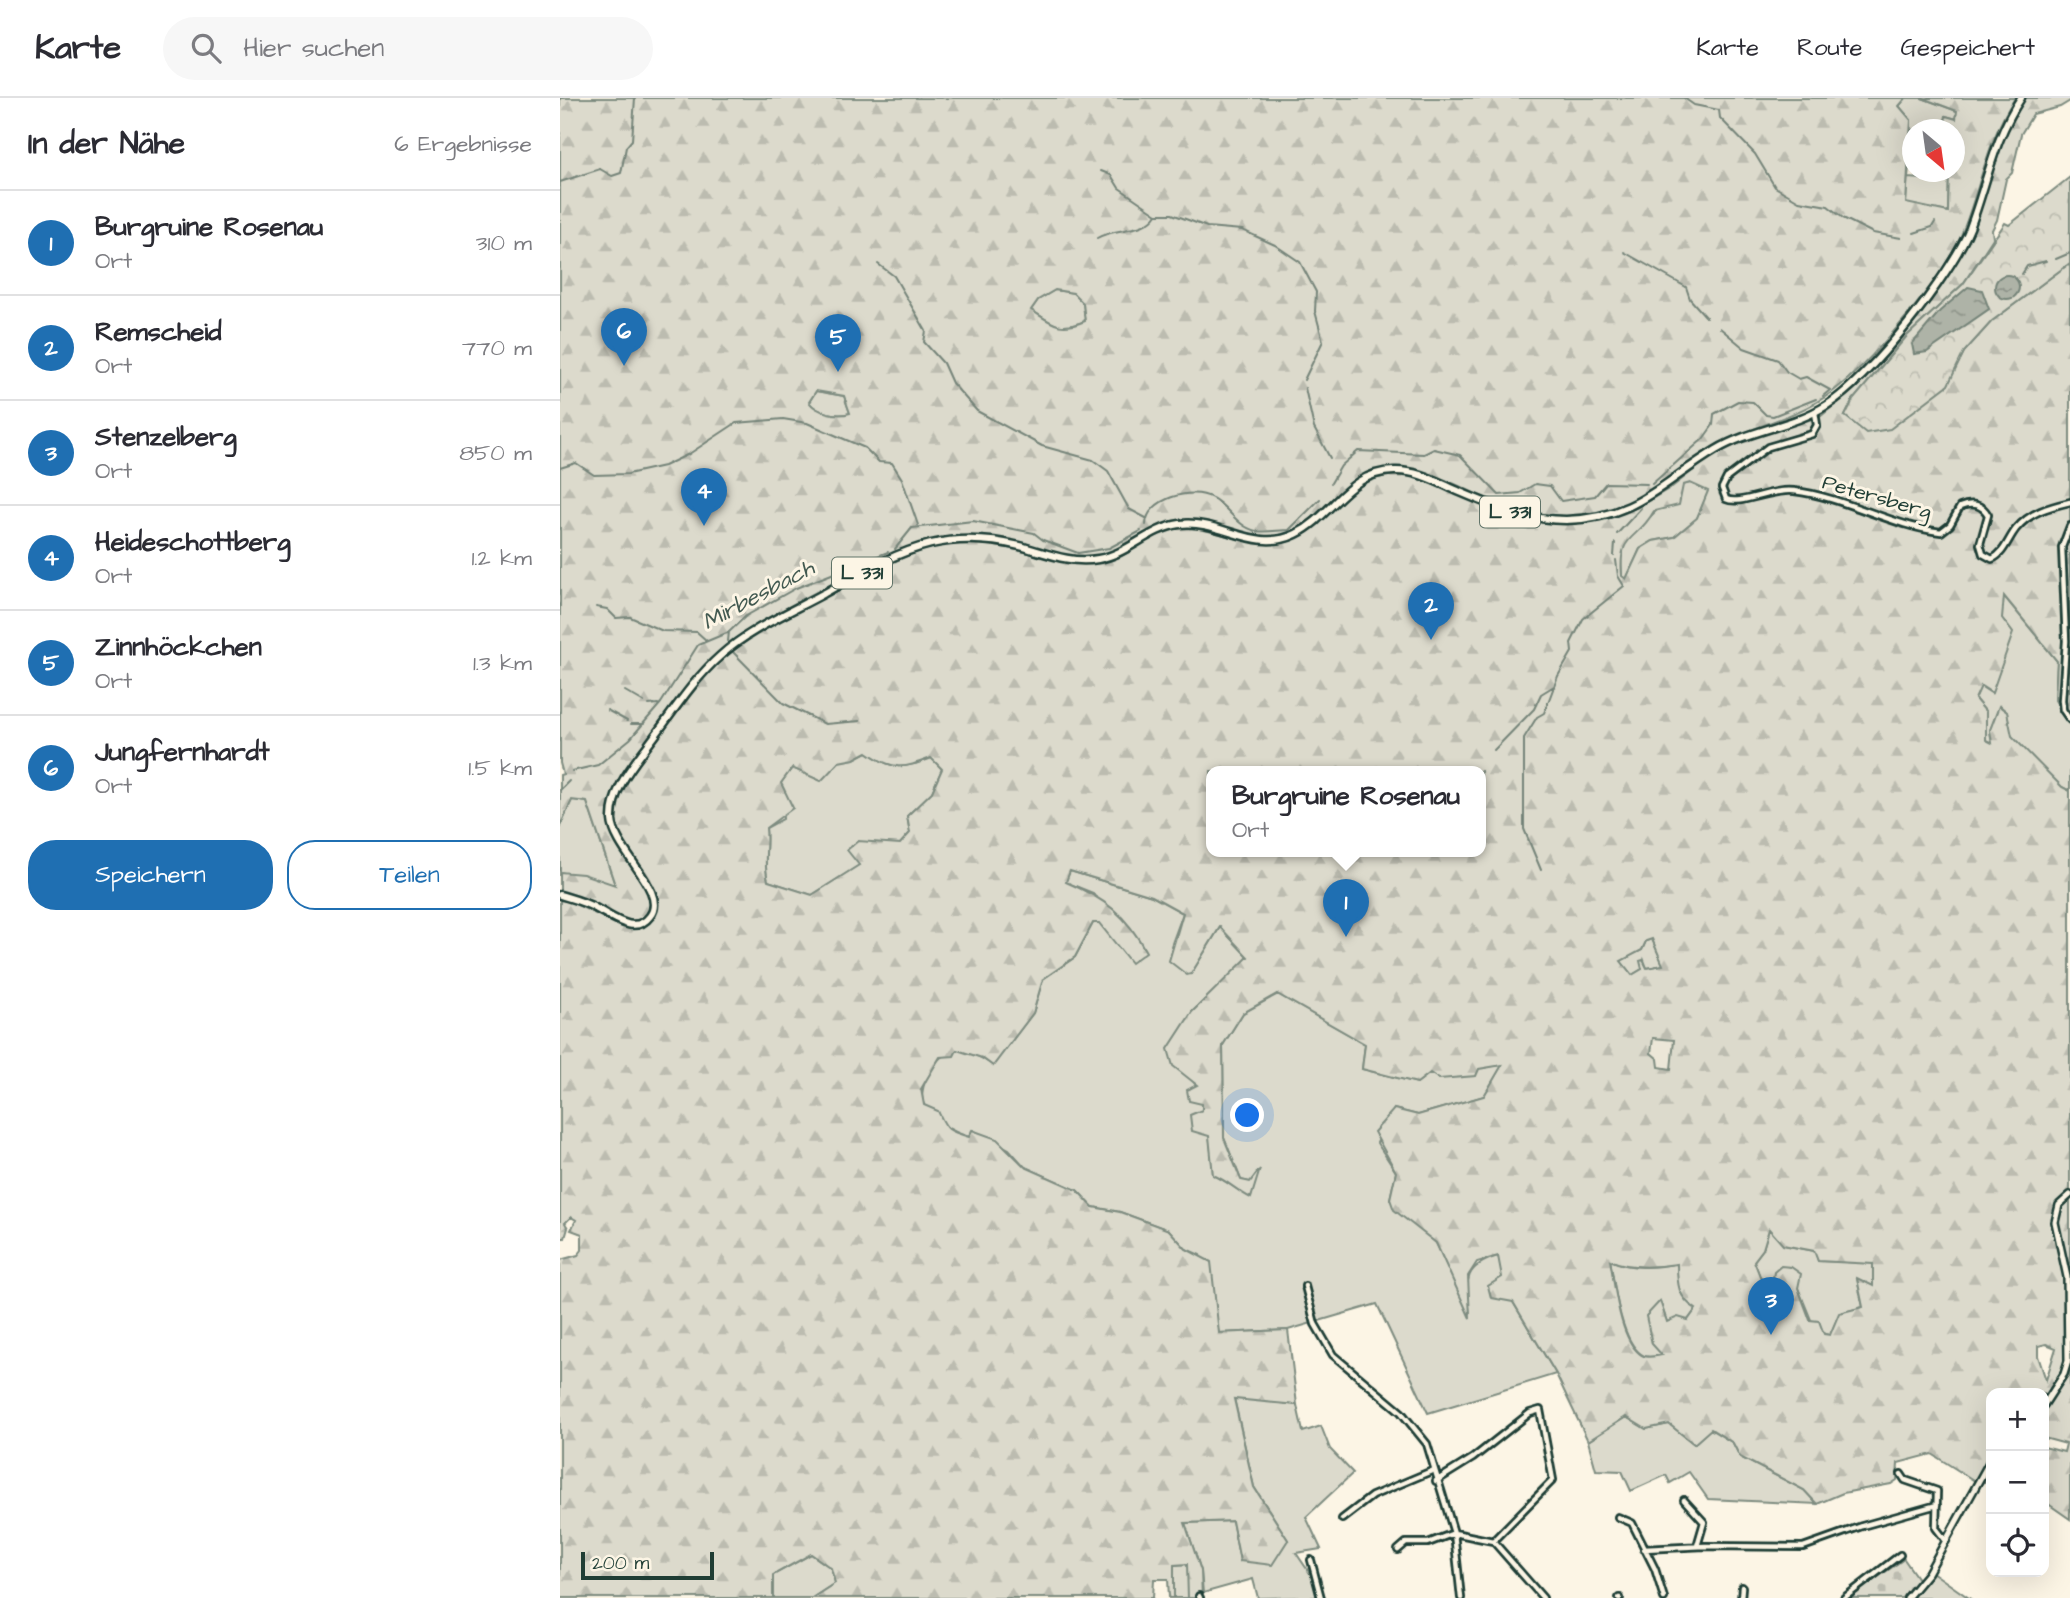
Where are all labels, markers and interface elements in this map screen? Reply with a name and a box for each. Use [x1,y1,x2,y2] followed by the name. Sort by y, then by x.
[163,17,653,80] search box
[35,25,121,71] text: Karte
[187,29,225,67] icon: search
[243,30,384,66] text: Hier suchen
[1696,31,1759,65] text: Karte
[1797,31,1862,65] text: Route
[1900,31,2035,65] text: Gespeichert
[1902,119,1965,182] north arrow
[28,123,185,165] text: In der Nähe
[394,128,532,160] text: 6 Ergebnisse
[95,209,323,245] text: Burgruine Rosenau
[50,227,52,259] text: 1
[476,227,532,259] text: 310 m
[95,245,132,277] text: Ort
[601,308,647,366] pin: 6
[95,314,222,350] text: Remscheid
[815,314,861,372] pin: 5
[44,332,58,364] text: 2
[462,332,532,364] text: 770 m
[95,350,132,382] text: Ort
[95,419,237,455] text: Stenzelberg
[45,437,57,469] text: 3
[459,437,532,469] text: 850 m
[95,455,132,487] text: Ort
[681,468,727,526] pin: 4
[1818,468,1935,528] street label: Petersberg
[1480,496,1540,528] road number: L 331
[95,524,291,560] text: Heideschottberg
[43,542,59,574] text: 4
[471,542,532,574] text: 1.2 km
[696,551,821,638] water label: Mirbesbach
[832,558,892,588] road number: L 331
[95,560,132,592] text: Ort
[1408,582,1454,640] pin: 2
[95,629,262,665] text: Zinnhöckchen
[43,647,59,679] text: 5
[473,647,532,679] text: 1.3 km
[95,665,132,697] text: Ort
[95,734,270,770] text: Jungfernhardt
[44,752,58,784] text: 6
[468,752,532,784] text: 1.5 km
[1206,766,1486,857] popup
[95,770,132,802] text: Ort
[1232,778,1460,814] text: Burgruine Rosenau
[1232,814,1269,846] text: Ort
[28,840,273,910] button: Speichern
[287,840,532,910] button: Teilen
[1323,879,1369,937] pin: 1
[1230,1098,1264,1132] your location
[1748,1277,1794,1335] pin: 3
[1986,1388,2049,1577] map controls
[1986,1388,2049,1451] button: +
[1986,1451,2049,1514] button: −
[1986,1514,2049,1577] button: locate
[581,1549,714,1581] scale bar
[592,1550,649,1577] text: 200 m

